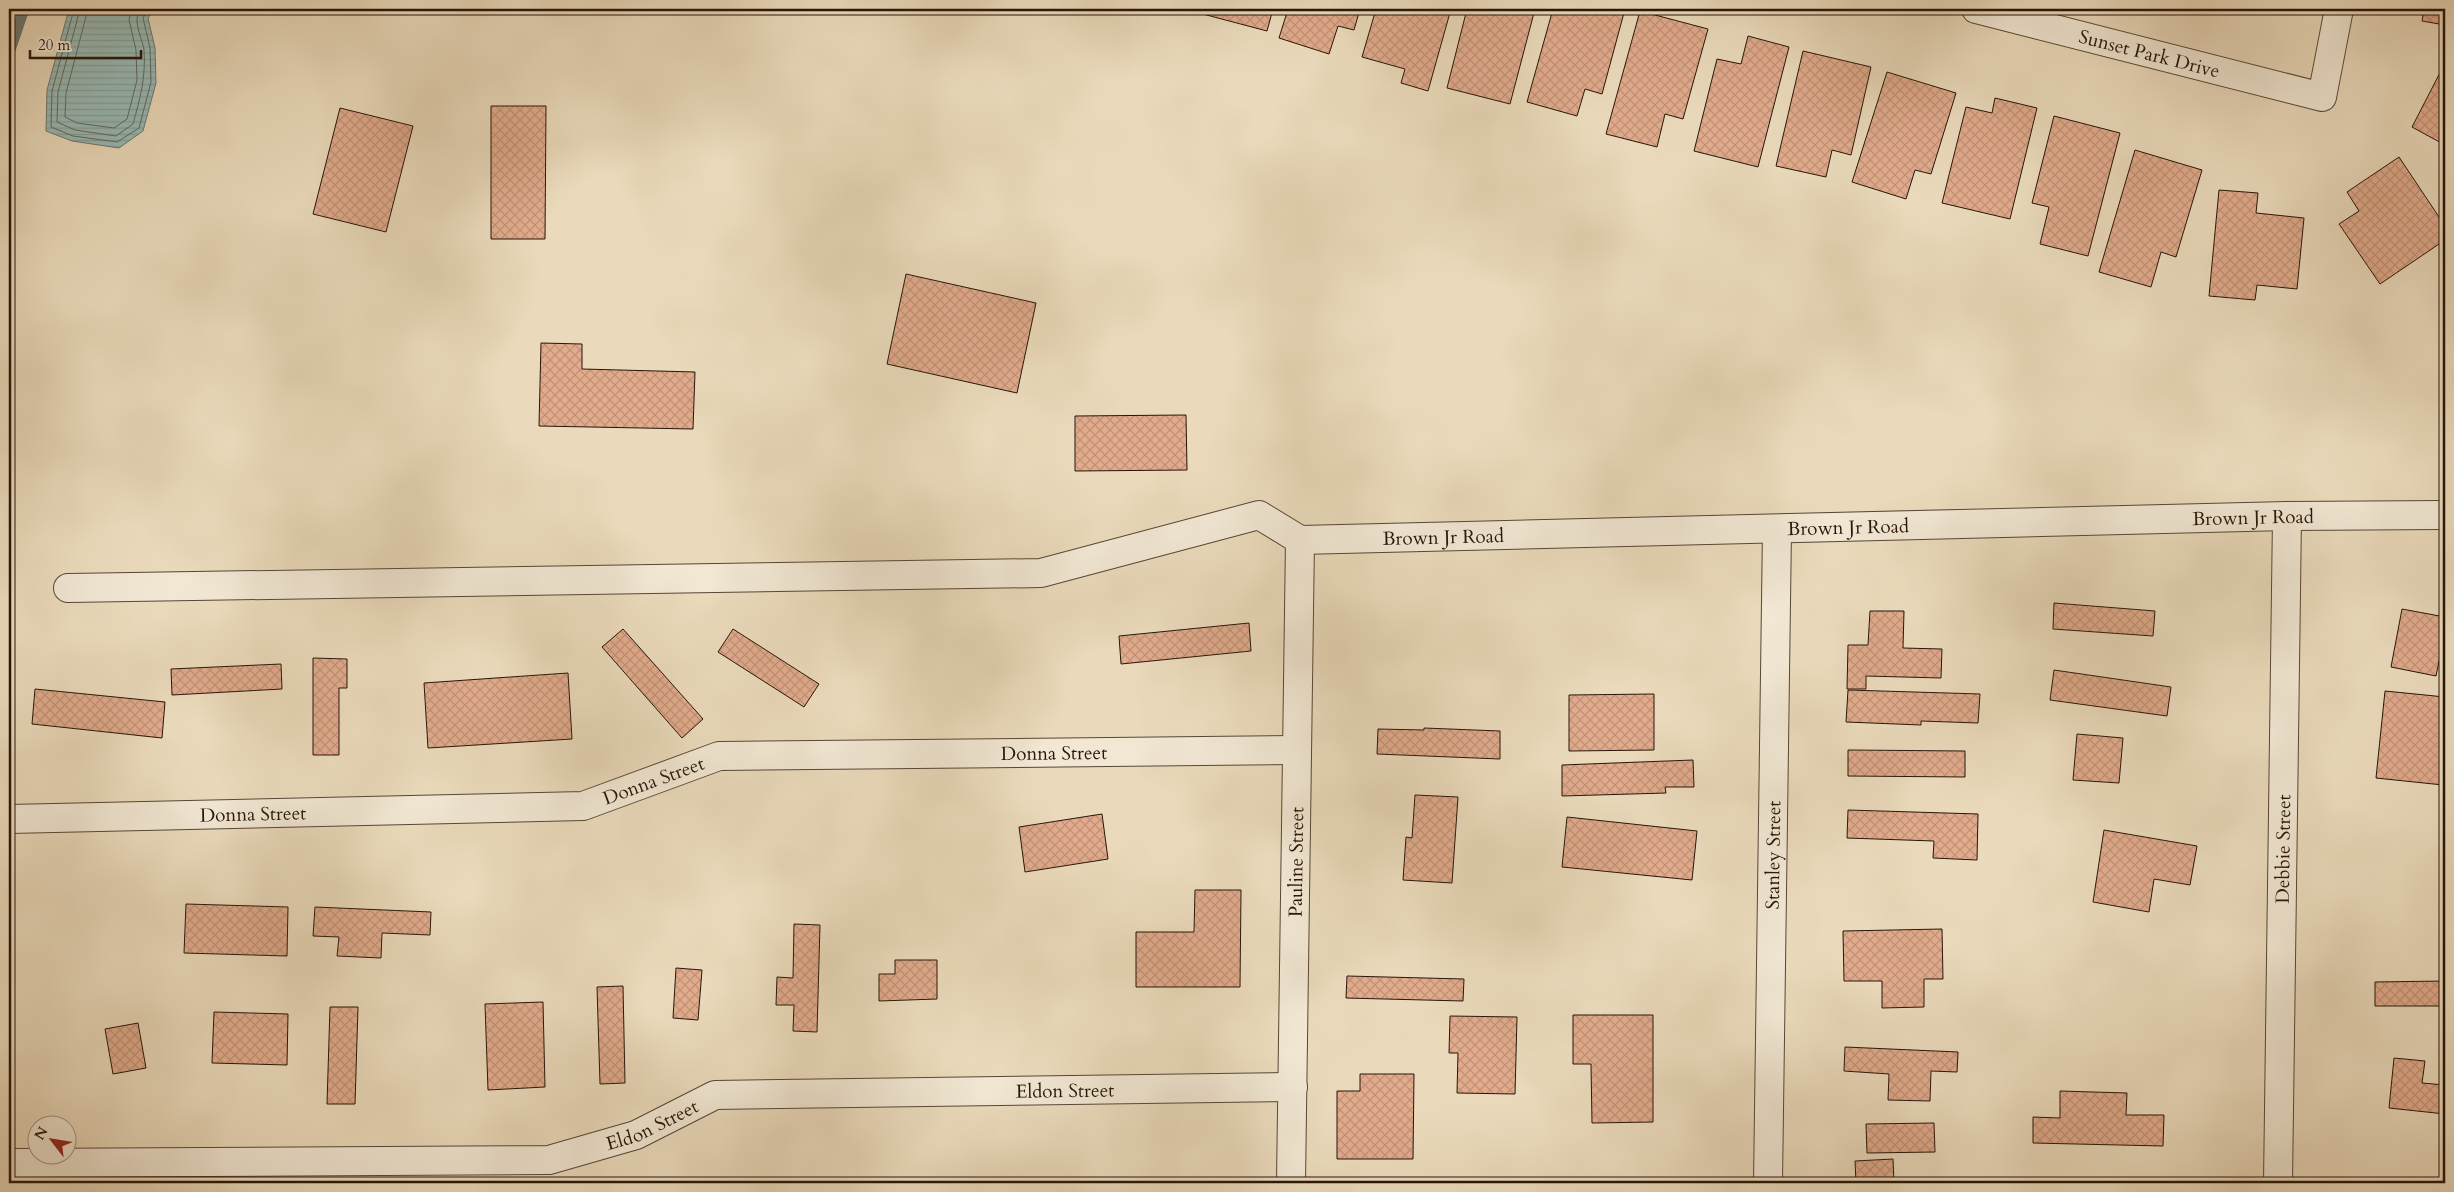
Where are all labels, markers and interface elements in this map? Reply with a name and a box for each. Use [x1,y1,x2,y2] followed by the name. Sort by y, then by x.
[2076,24,2222,85] street label: Sunset Park Drive
[30,28,141,60] scale bar
[38,35,70,55] text: 20 m
[2192,504,2314,532] street label: Brown Jr Road
[1787,513,1909,542] street label: Brown Jr Road
[1382,523,1504,552] street label: Brown Jr Road
[1001,740,1107,767] street label: Donna Street
[599,751,708,812] street label: Donna Street
[2270,794,2297,904] street label: Debbie Street
[199,800,306,829] street label: Donna Street
[1760,800,1787,910] street label: Stanley Street
[1283,807,1310,917] street label: Pauline Street
[1015,1077,1114,1105] street label: Eldon Street
[603,1094,703,1157] street label: Eldon Street
[28,1114,78,1164] north arrow
[30,1123,53,1144] text: N

